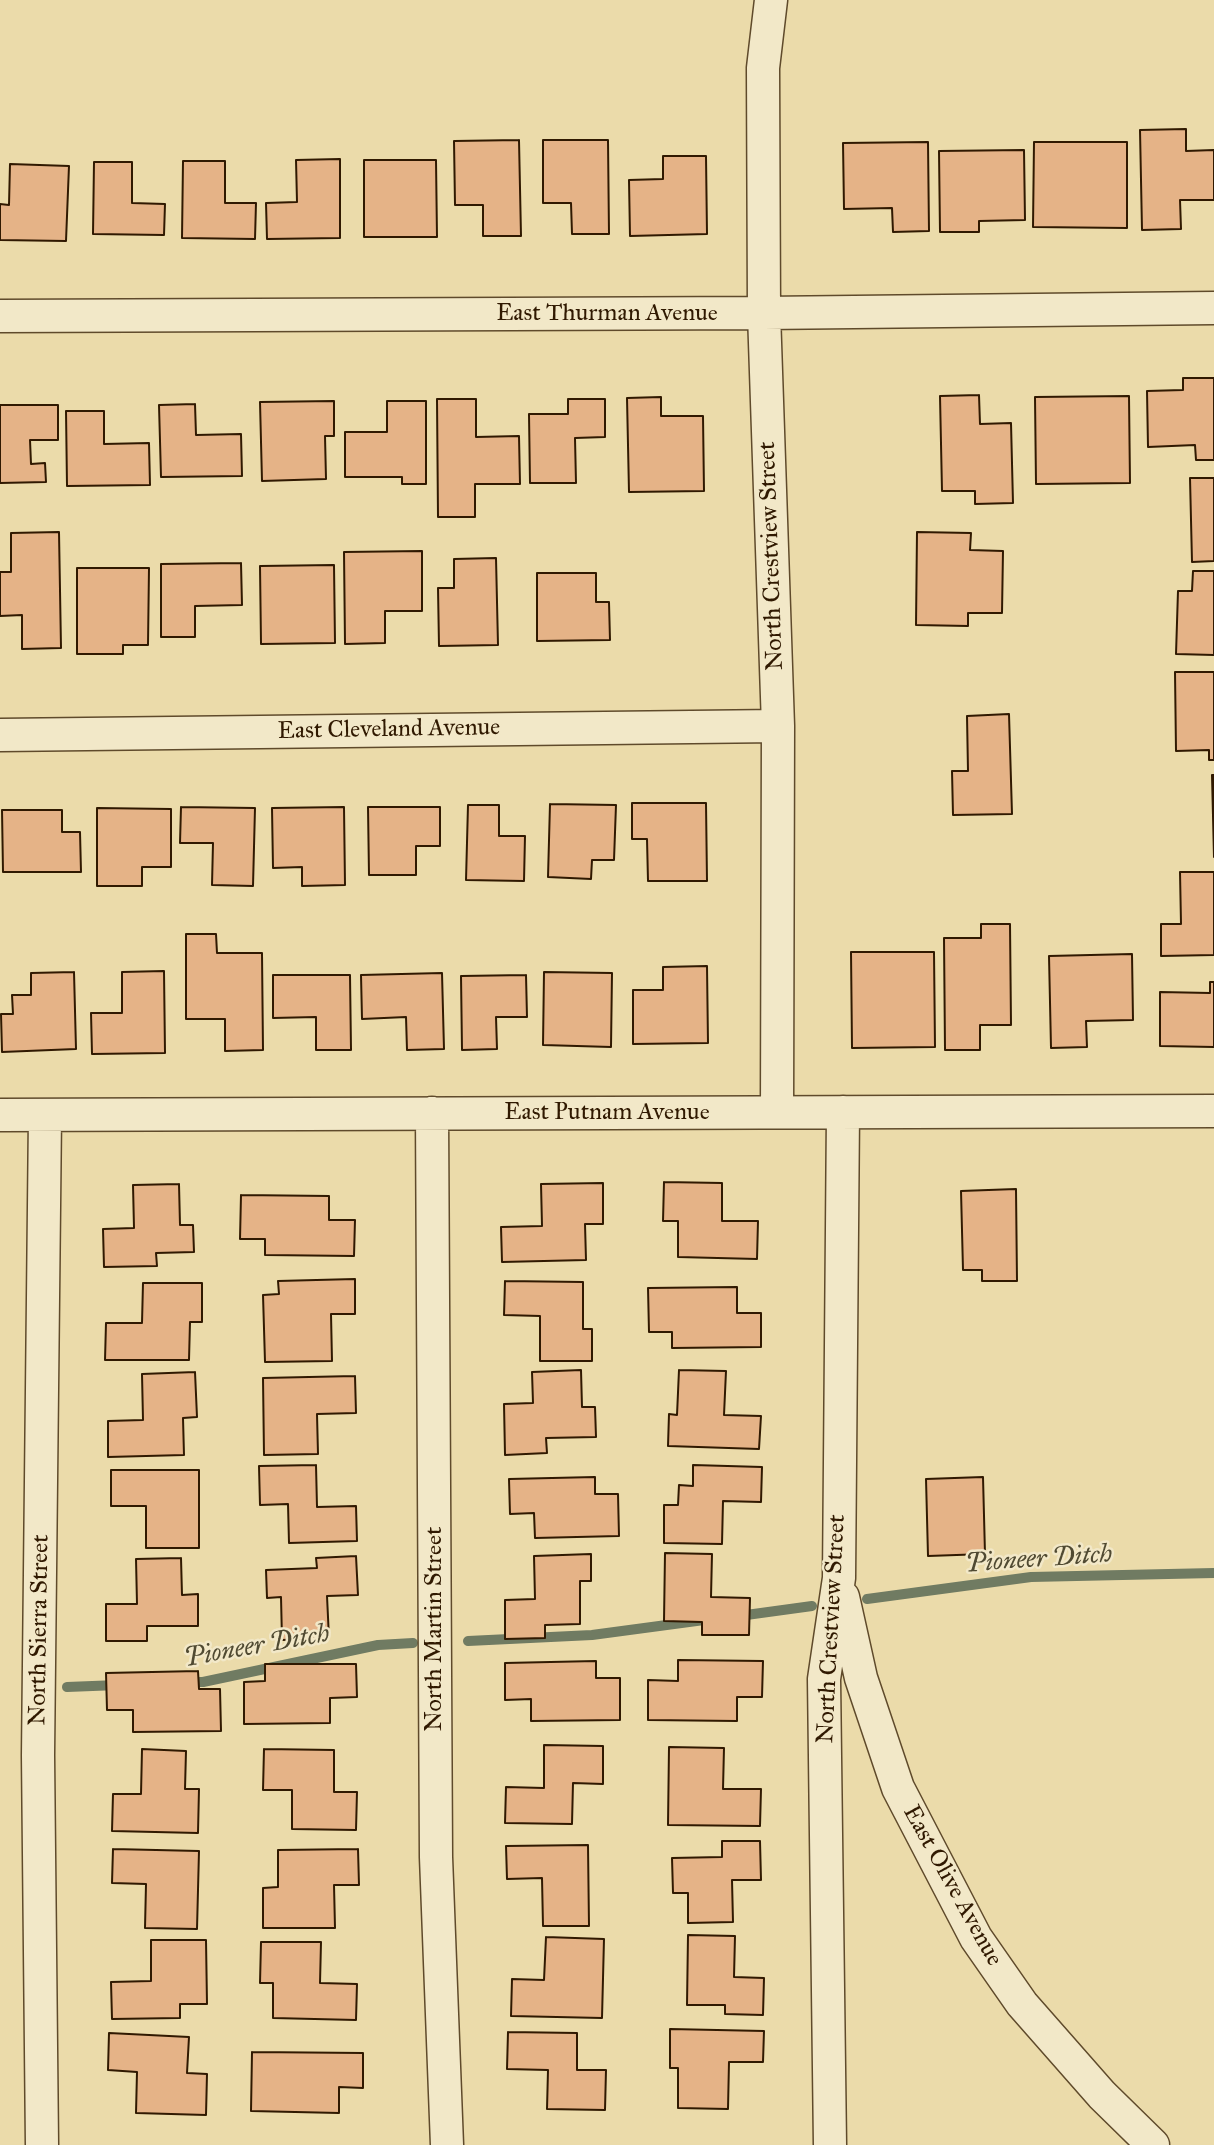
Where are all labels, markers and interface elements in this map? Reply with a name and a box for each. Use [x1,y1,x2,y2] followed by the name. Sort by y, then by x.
[496,300,718,328] street label: East Thurman Avenue
[754,441,790,671] street label: North Crestview Street
[278,714,500,746] street label: East Cleveland Avenue
[504,1099,710,1127] street label: East Putnam Avenue
[812,1514,852,1744] street label: North Crestview Street
[421,1527,449,1731] street label: North Martin Street
[24,1534,56,1726] street label: North Sierra Street
[965,1539,1113,1581] water label: Pioneer Ditch
[182,1619,332,1675] water label: Pioneer Ditch
[896,1801,1008,1971] street label: East Olive Avenue

